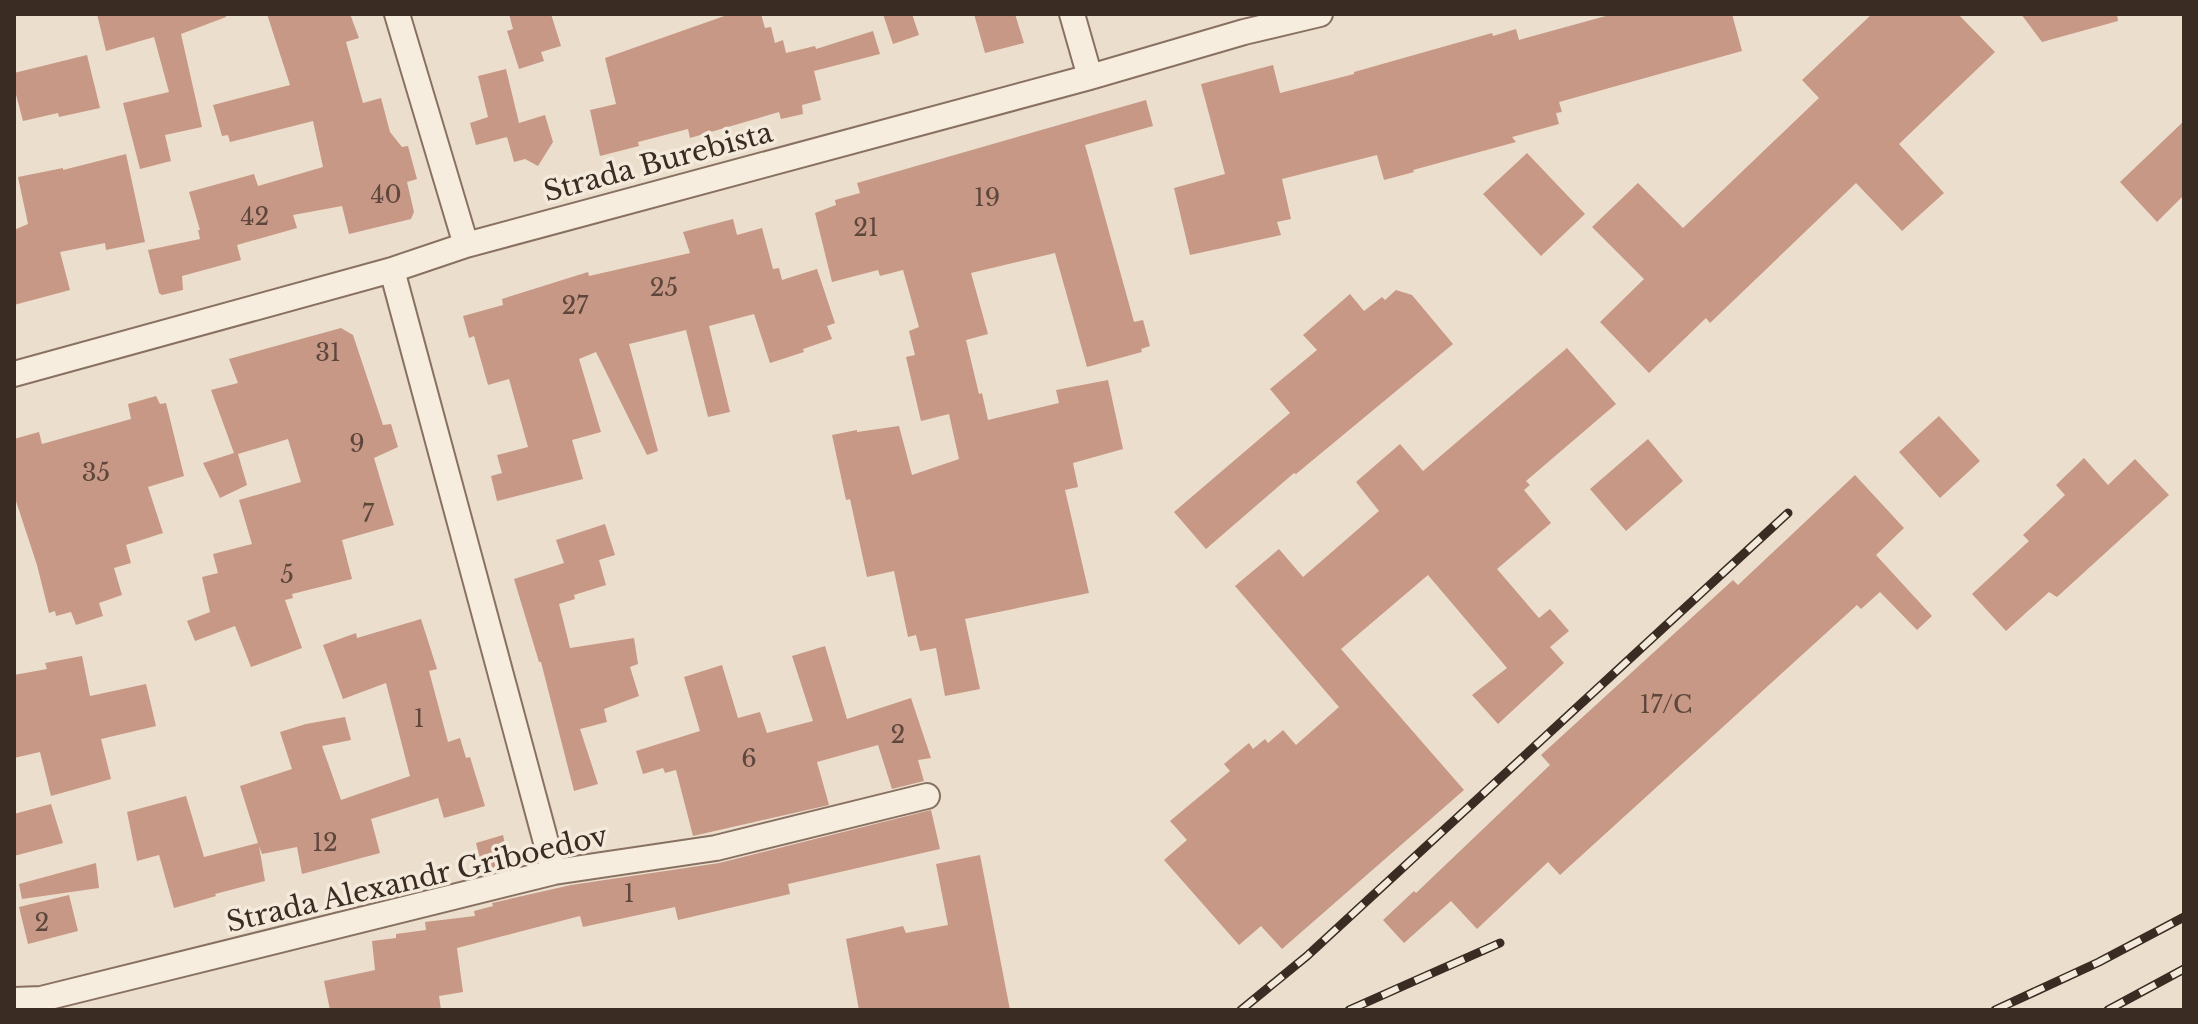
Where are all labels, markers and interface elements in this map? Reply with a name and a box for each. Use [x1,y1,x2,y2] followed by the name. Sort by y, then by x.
[540,115,777,209] street label: Strada Burebista
[370,180,402,209] house number: 40
[974,183,1000,212] house number: 19
[241,202,269,231] house number: 42
[853,213,879,242] house number: 21
[650,273,678,302] house number: 25
[562,291,589,320] house number: 27
[315,338,341,367] house number: 31
[349,429,365,458] house number: 9
[82,458,110,487] house number: 35
[362,499,375,528] house number: 7
[280,560,294,589] house number: 5
[1640,690,1692,719] house number: 17/C
[414,704,424,733] house number: 1
[891,720,905,749] house number: 2
[741,744,757,773] house number: 6
[223,818,611,940] street label: Strada Alexandr Griboedov
[312,828,338,857] house number: 12
[624,879,634,908] house number: 1
[35,908,49,937] house number: 2

